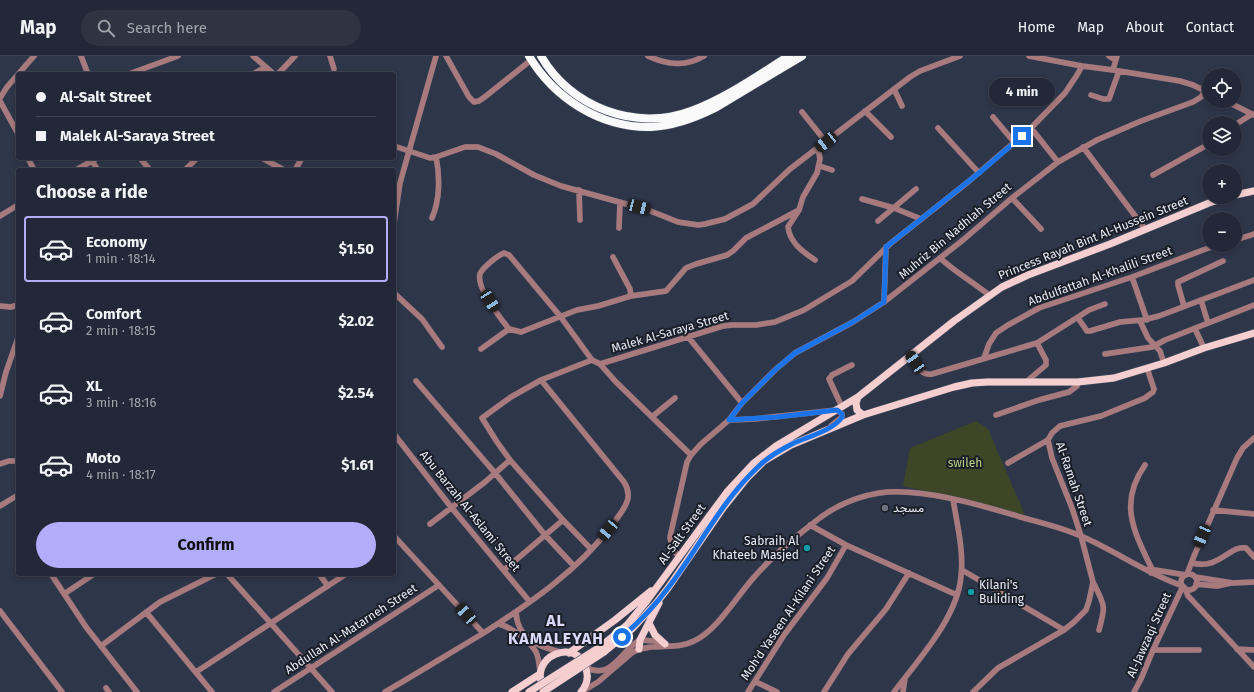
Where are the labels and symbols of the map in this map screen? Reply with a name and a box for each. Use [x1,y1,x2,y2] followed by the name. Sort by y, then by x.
[989,78,1055,106] callout: 4 min
[1013,127,1031,145] route end
[813,130,839,154] car
[896,179,1015,282] street label: Muhriz Bin Nadhlah Street
[996,193,1190,283] street label: Princess Rayah Bint Al-Hussein Street
[626,198,652,216] car
[1026,243,1175,309] street label: Abdulfattah Al-Khalili Street
[478,288,502,314] car
[610,308,731,355] street label: Malek Al-Saraya Street
[903,349,927,375] car
[1053,440,1095,529] street label: Al-Ramah Street
[417,448,523,575] street label: Abu Barzah Al-Aslami Street
[948,456,982,470] park label: swileh
[655,501,709,567] street label: Al-Salt Street
[893,501,924,515] place label: مسجد
[880,503,890,513] marker: مسجد
[596,517,620,543] car
[1192,523,1212,549] car
[712,534,799,562] place label: Sabraih Al Khateeb Masjed
[738,543,839,683] street label: Moh'd Yaseen Al-Kilani Street
[802,543,812,553] marker: Sabraih Al Khateeb Masjed
[979,578,1025,606] place label: Kilani's Buliding
[282,581,420,677] street label: Abdullah Al-Matarneh Street
[966,587,976,597] marker: Kilani's Buliding
[1124,590,1174,680] street label: Al-Jawzaqi Street
[454,601,478,627] car
[508,611,604,648] district label: AL KAMALEYAH
[613,628,631,646] route start

